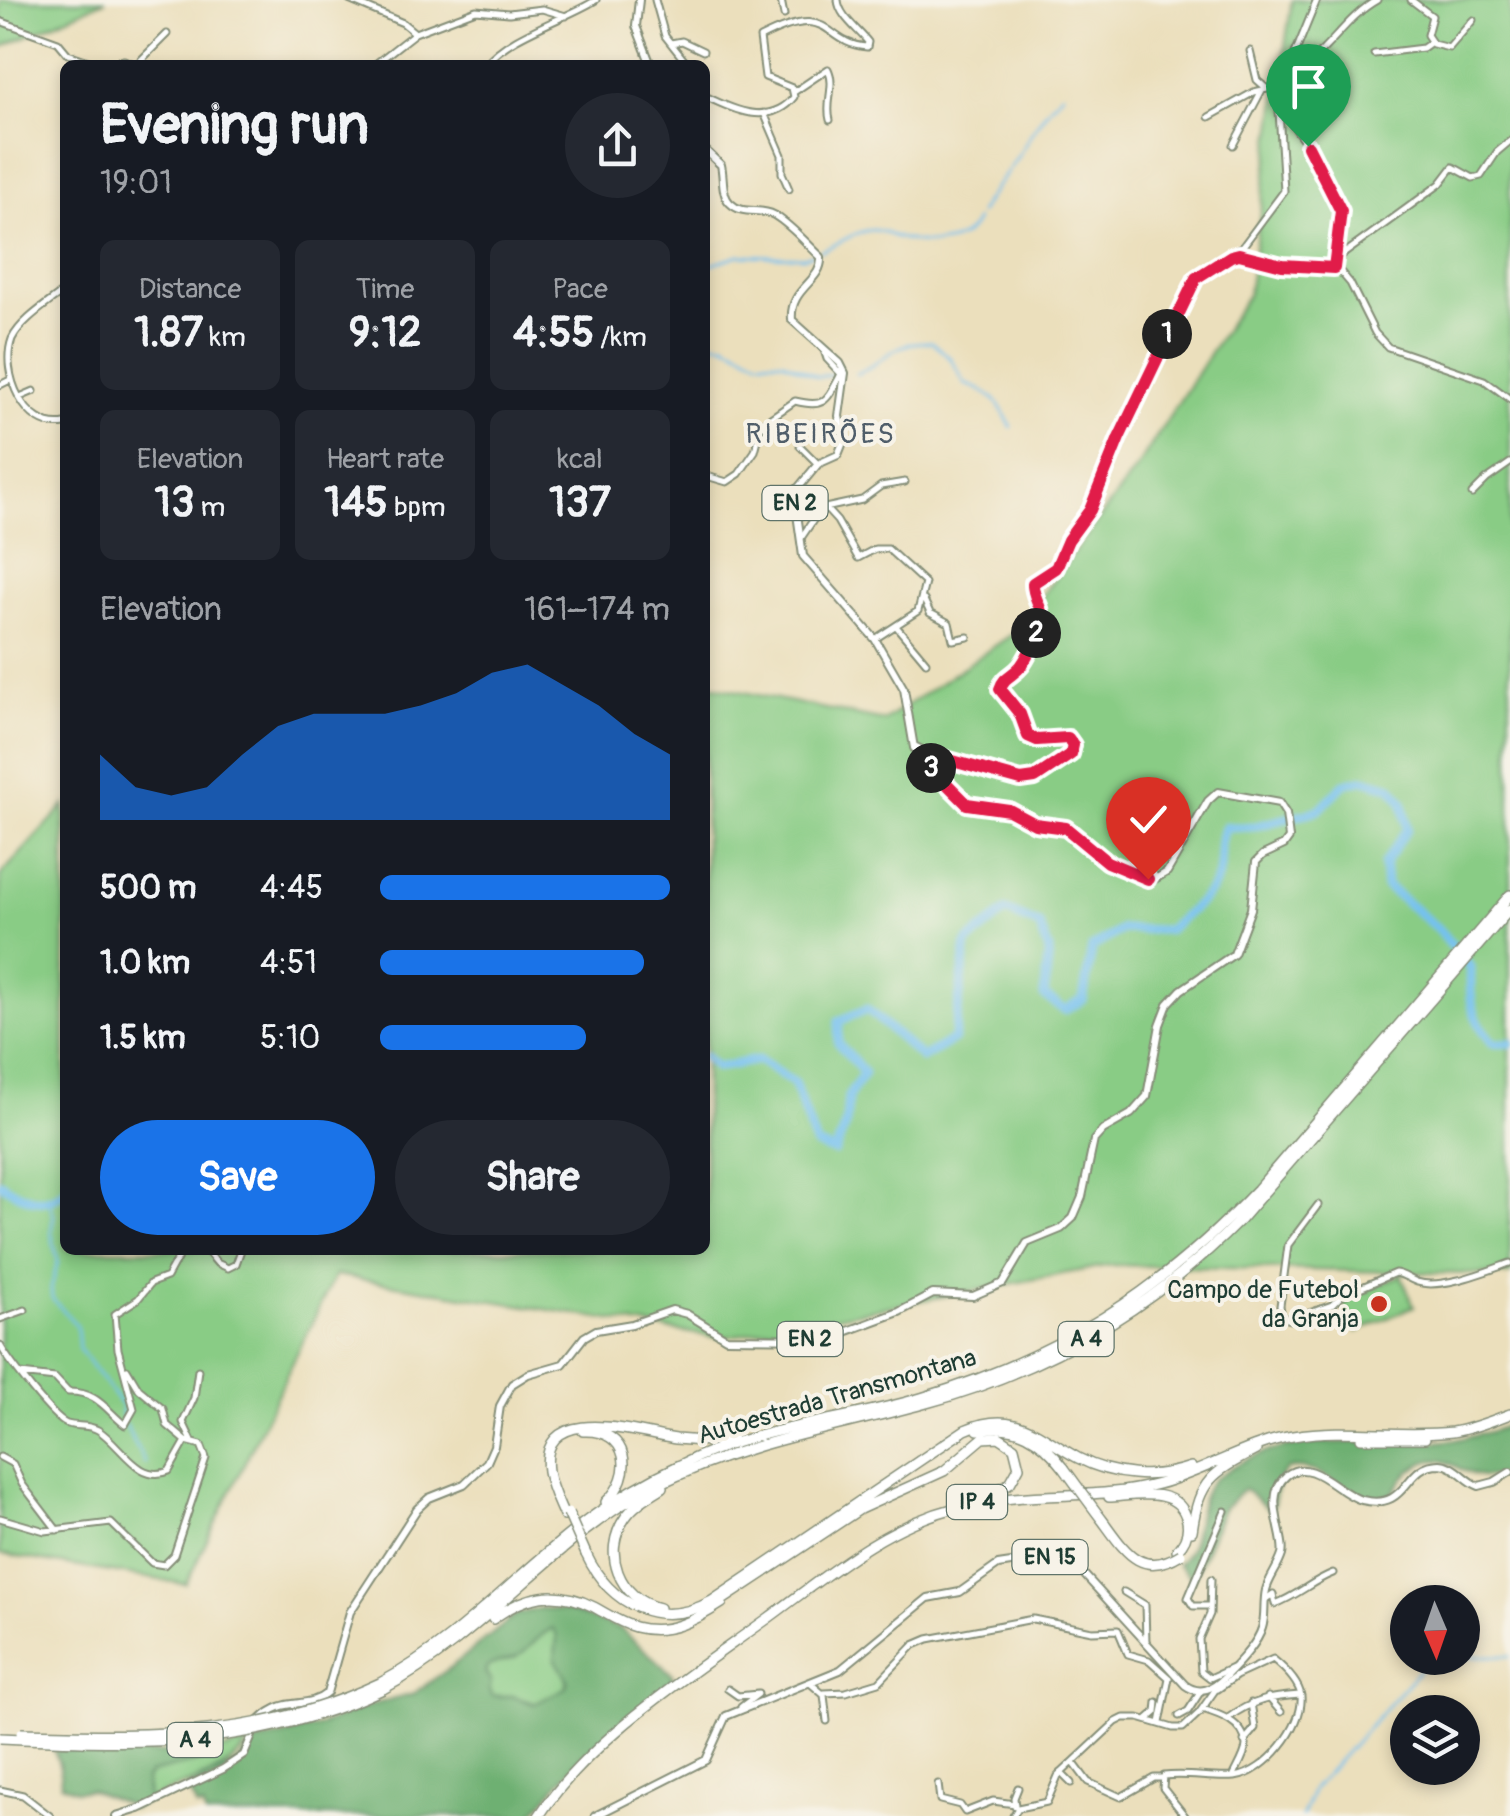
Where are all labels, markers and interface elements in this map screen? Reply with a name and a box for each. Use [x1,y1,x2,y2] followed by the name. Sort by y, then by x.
[1266,44,1351,147] pin
[1281,59,1336,114] icon: arrive
[100,91,369,160] text: Evening run
[565,93,670,198] button: share
[100,163,172,203] text: 19:01
[139,272,241,307] text: Distance
[356,272,414,307] text: Time
[552,272,608,307] text: Pace
[134,307,203,359] text: 1.87
[349,307,421,359] text: 9:12
[513,307,594,359] text: 4:55
[1142,309,1192,359] pin: 1
[1162,316,1172,351] text: 1
[203,320,246,355] text: km
[594,320,647,355] text: /km
[746,417,896,452] district label: RIBEIRÕES
[137,442,243,477] text: Elevation
[326,442,444,477] text: Heart rate
[557,442,603,477] text: kcal
[155,477,194,529] text: 13
[324,477,388,529] text: 145
[549,477,611,529] text: 137
[762,486,828,520] road number: EN 2
[194,490,225,525] text: m
[388,490,446,525] text: bpm
[100,590,222,630] text: Elevation
[524,590,670,630] text: 161–174 m
[1011,608,1061,658] pin: 2
[1028,615,1044,650] text: 2
[906,743,956,793] pin: 3
[923,750,939,785] text: 3
[1106,777,1191,880] pin
[1121,792,1176,847] icon: check
[100,868,196,908] text: 500 m
[260,868,323,908] text: 4:45
[100,943,190,983] text: 1.0 km
[260,943,317,983] text: 4:51
[100,1018,186,1058] text: 1.5 km
[260,1018,320,1058] text: 5:10
[100,1120,375,1235] button: Save
[395,1120,670,1235] button: Share
[1167,1275,1359,1335] place label: Campo de Futebol da Granja
[1368,1293,1390,1315] marker: Campo de Futebol da Granja
[778,1322,842,1356] road number: EN 2
[1058,1322,1114,1356] road number: A 4
[694,1342,980,1452] street label: Autoestrada Transmontana
[947,1485,1007,1519] road number: IP 4
[1012,1540,1088,1574] road number: EN 15
[1390,1585,1480,1675] north arrow
[1390,1585,1480,1785] map controls
[1390,1695,1480,1785] button: layers
[168,1723,222,1757] road number: A 4

